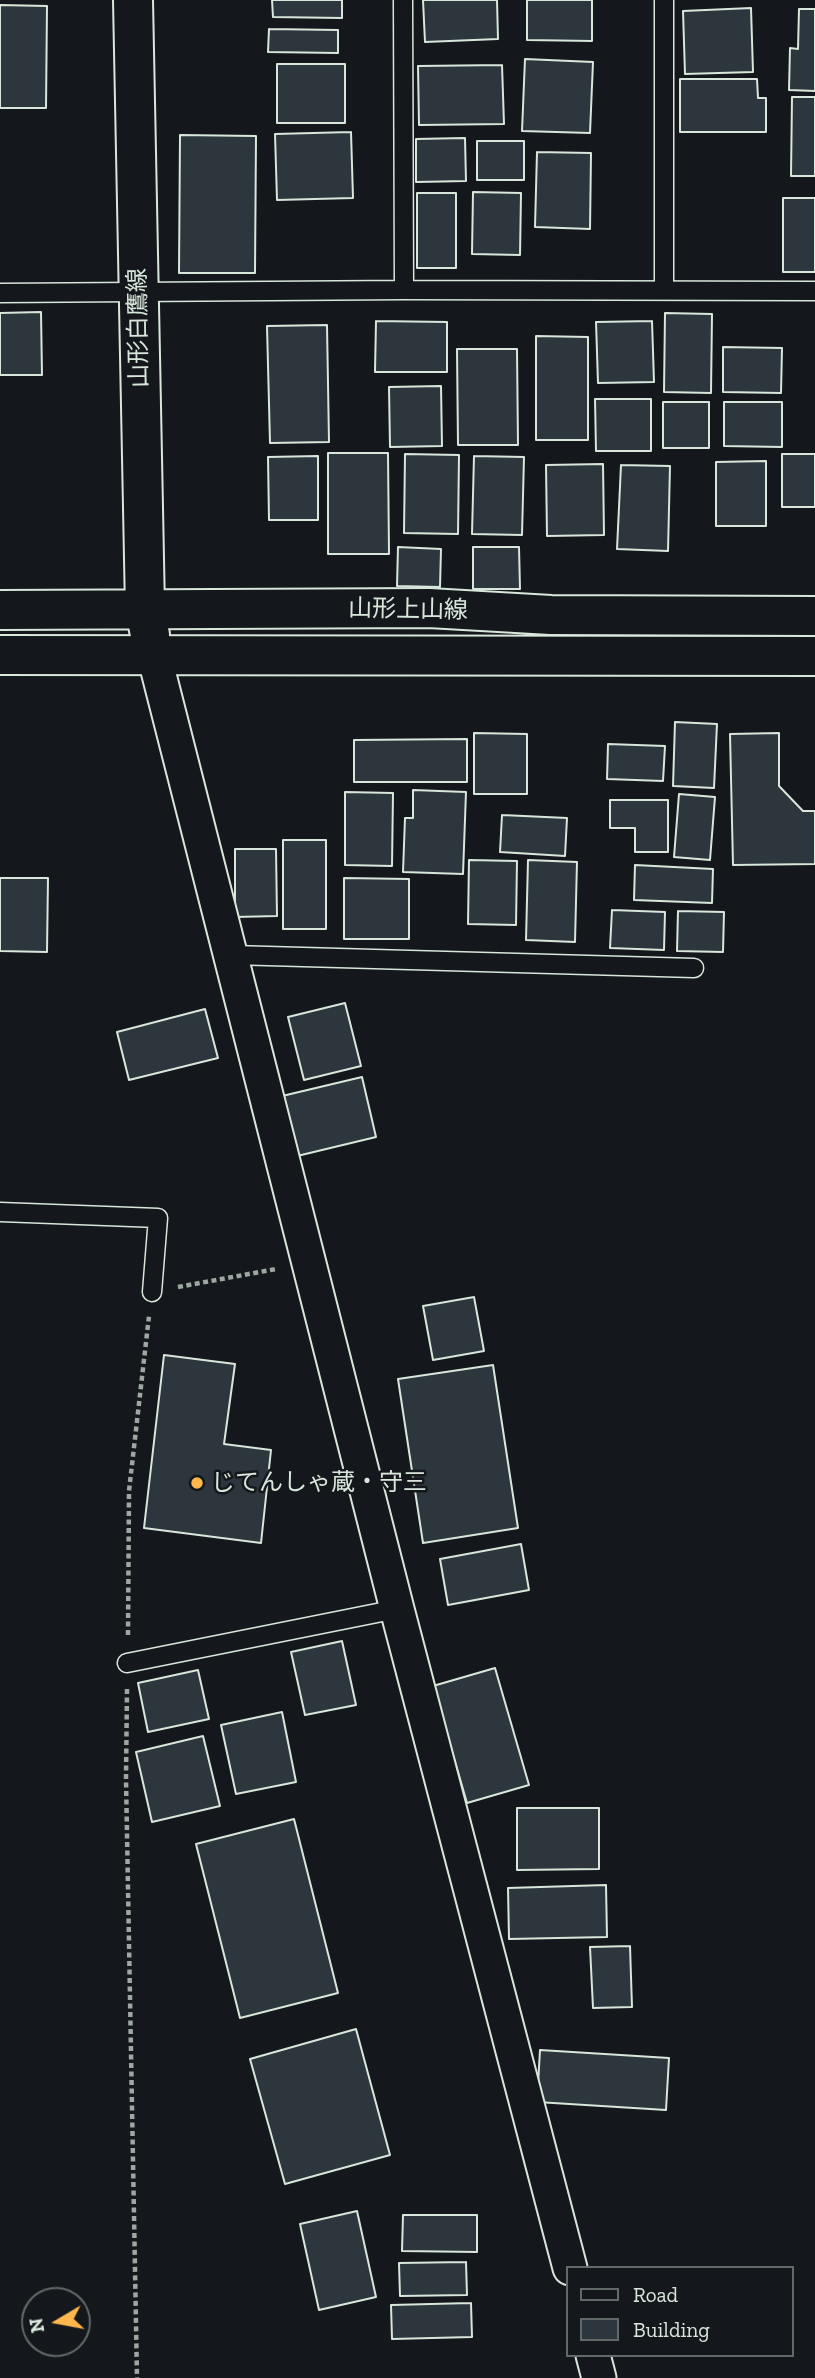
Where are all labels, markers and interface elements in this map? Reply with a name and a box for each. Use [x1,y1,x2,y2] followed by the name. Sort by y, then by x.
[124,268,154,388] street label: 山形白鷹線
[348,595,468,625] street label: 山形上山線
[211,1469,427,1497] place label: じてんしゃ蔵・守三
[189,1475,205,1491] marker: じてんしゃ蔵・守三
[566,2266,794,2357] legend
[633,2282,678,2307] text: Road
[21,2287,91,2357] north arrow
[24,2316,49,2335] text: N
[633,2317,710,2342] text: Building

